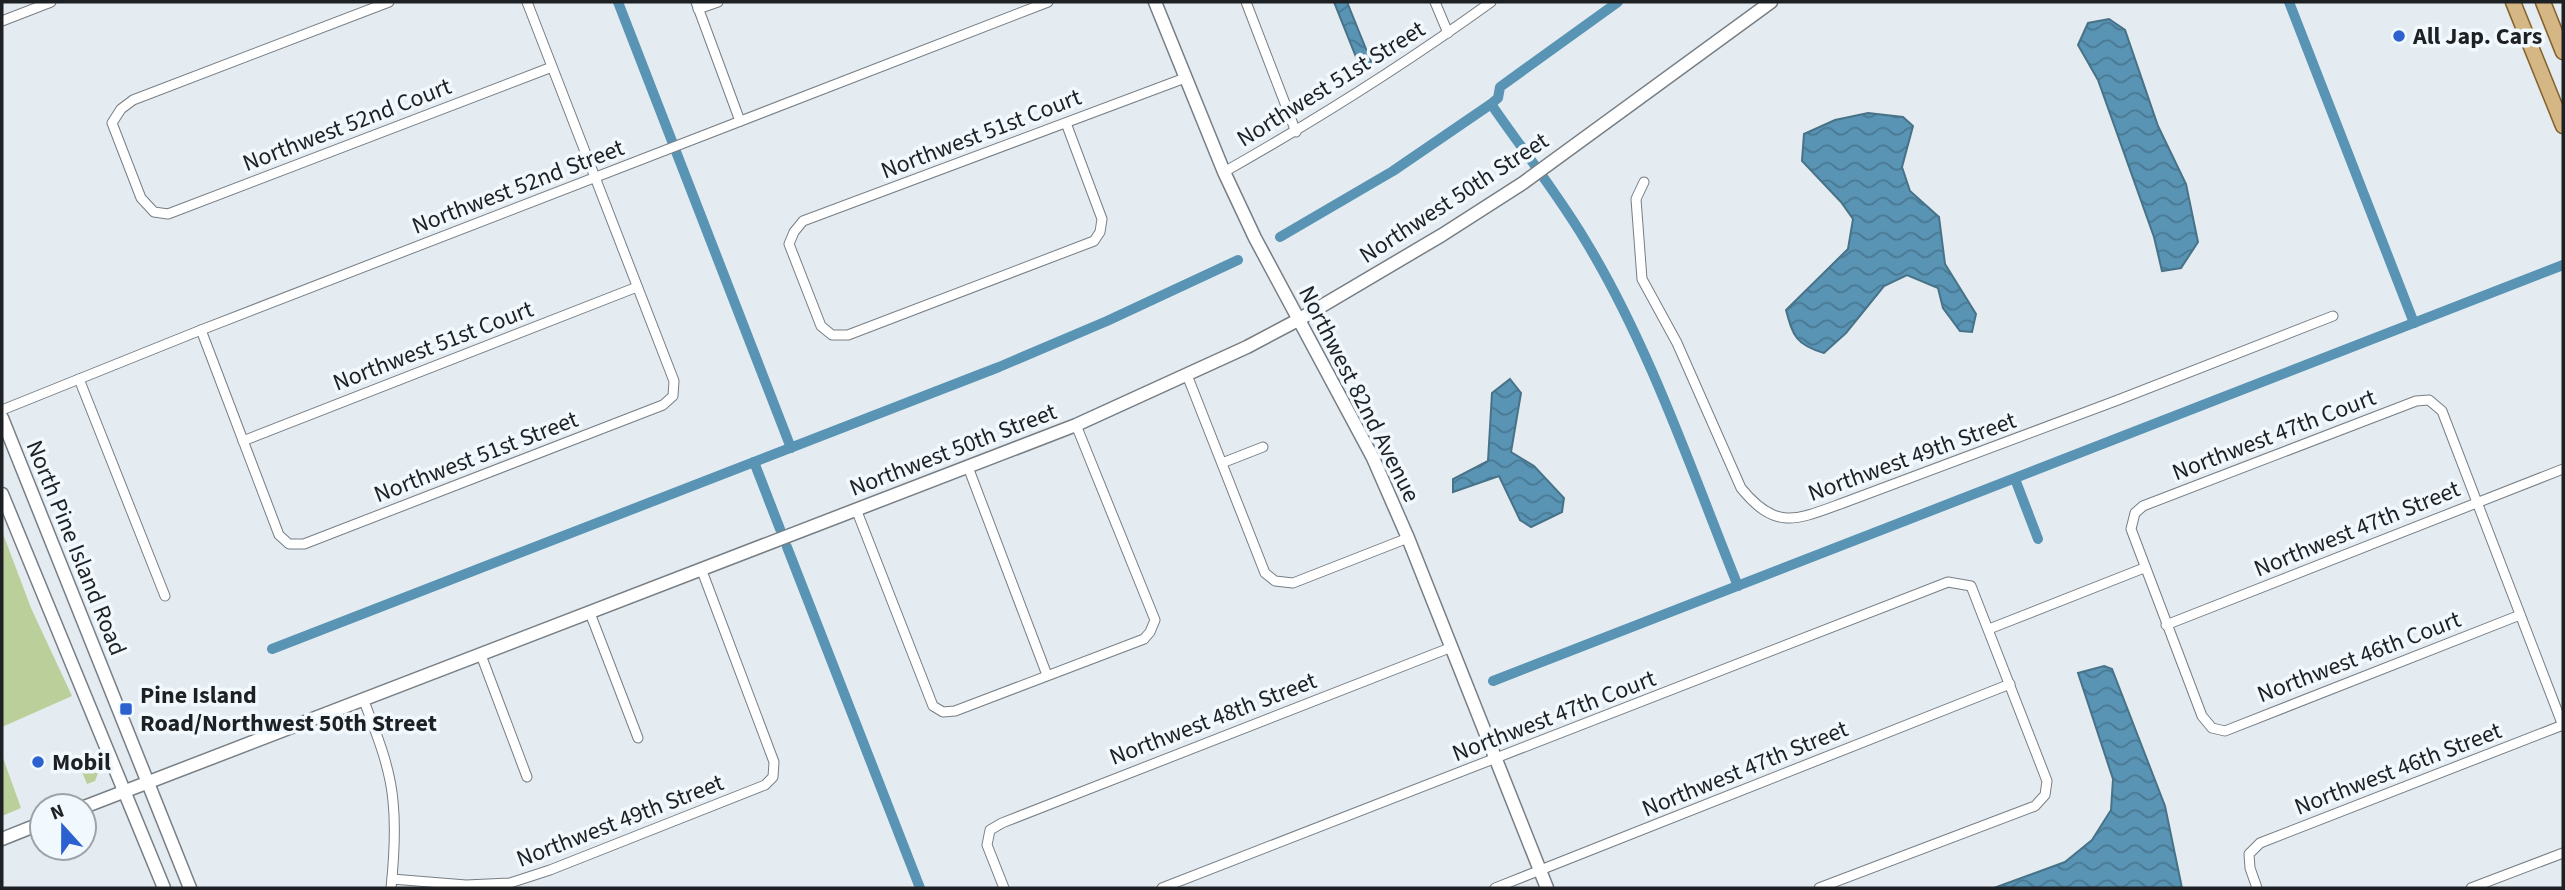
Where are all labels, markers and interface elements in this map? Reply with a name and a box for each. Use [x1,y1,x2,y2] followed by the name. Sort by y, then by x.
[1230,12,1432,156] street label: Northwest 51st Street
[2412,19,2542,54] place label: All Jap. Cars
[2391,28,2407,44] marker: All Jap. Cars
[238,69,456,181] street label: Northwest 52nd Court
[876,80,1086,188] street label: Northwest 51st Court
[1352,124,1556,272] street label: Northwest 50th Street
[407,130,629,244] street label: Northwest 52nd Street
[1289,280,1429,508] street label: Northwest 82nd Avenue
[328,292,538,400] street label: Northwest 51st Court
[2167,380,2381,490] street label: Northwest 47th Court
[844,394,1062,506] street label: Northwest 50th Street
[369,402,583,512] street label: Northwest 51st Street
[1803,403,2021,511] street label: Northwest 49th Street
[17,435,135,661] street label: North Pine Island Road
[2249,472,2465,586] street label: Northwest 47th Street
[2252,602,2466,712] street label: Northwest 46th Court
[1447,661,1661,771] street label: Northwest 47th Court
[1104,663,1322,775] street label: Northwest 48th Street
[140,678,437,741] place label: Pine Island Road/Northwest 50th Street
[118,701,134,717] marker: Pine Island Road/Northwest 50th Street
[1637,712,1853,826] street label: Northwest 47th Street
[2289,713,2507,825] street label: Northwest 46th Street
[52,745,111,780] place label: Mobil
[30,754,46,770] marker: Mobil
[511,765,729,877] street label: Northwest 49th Street
[28,792,98,862] north arrow
[47,798,68,827] text: N

